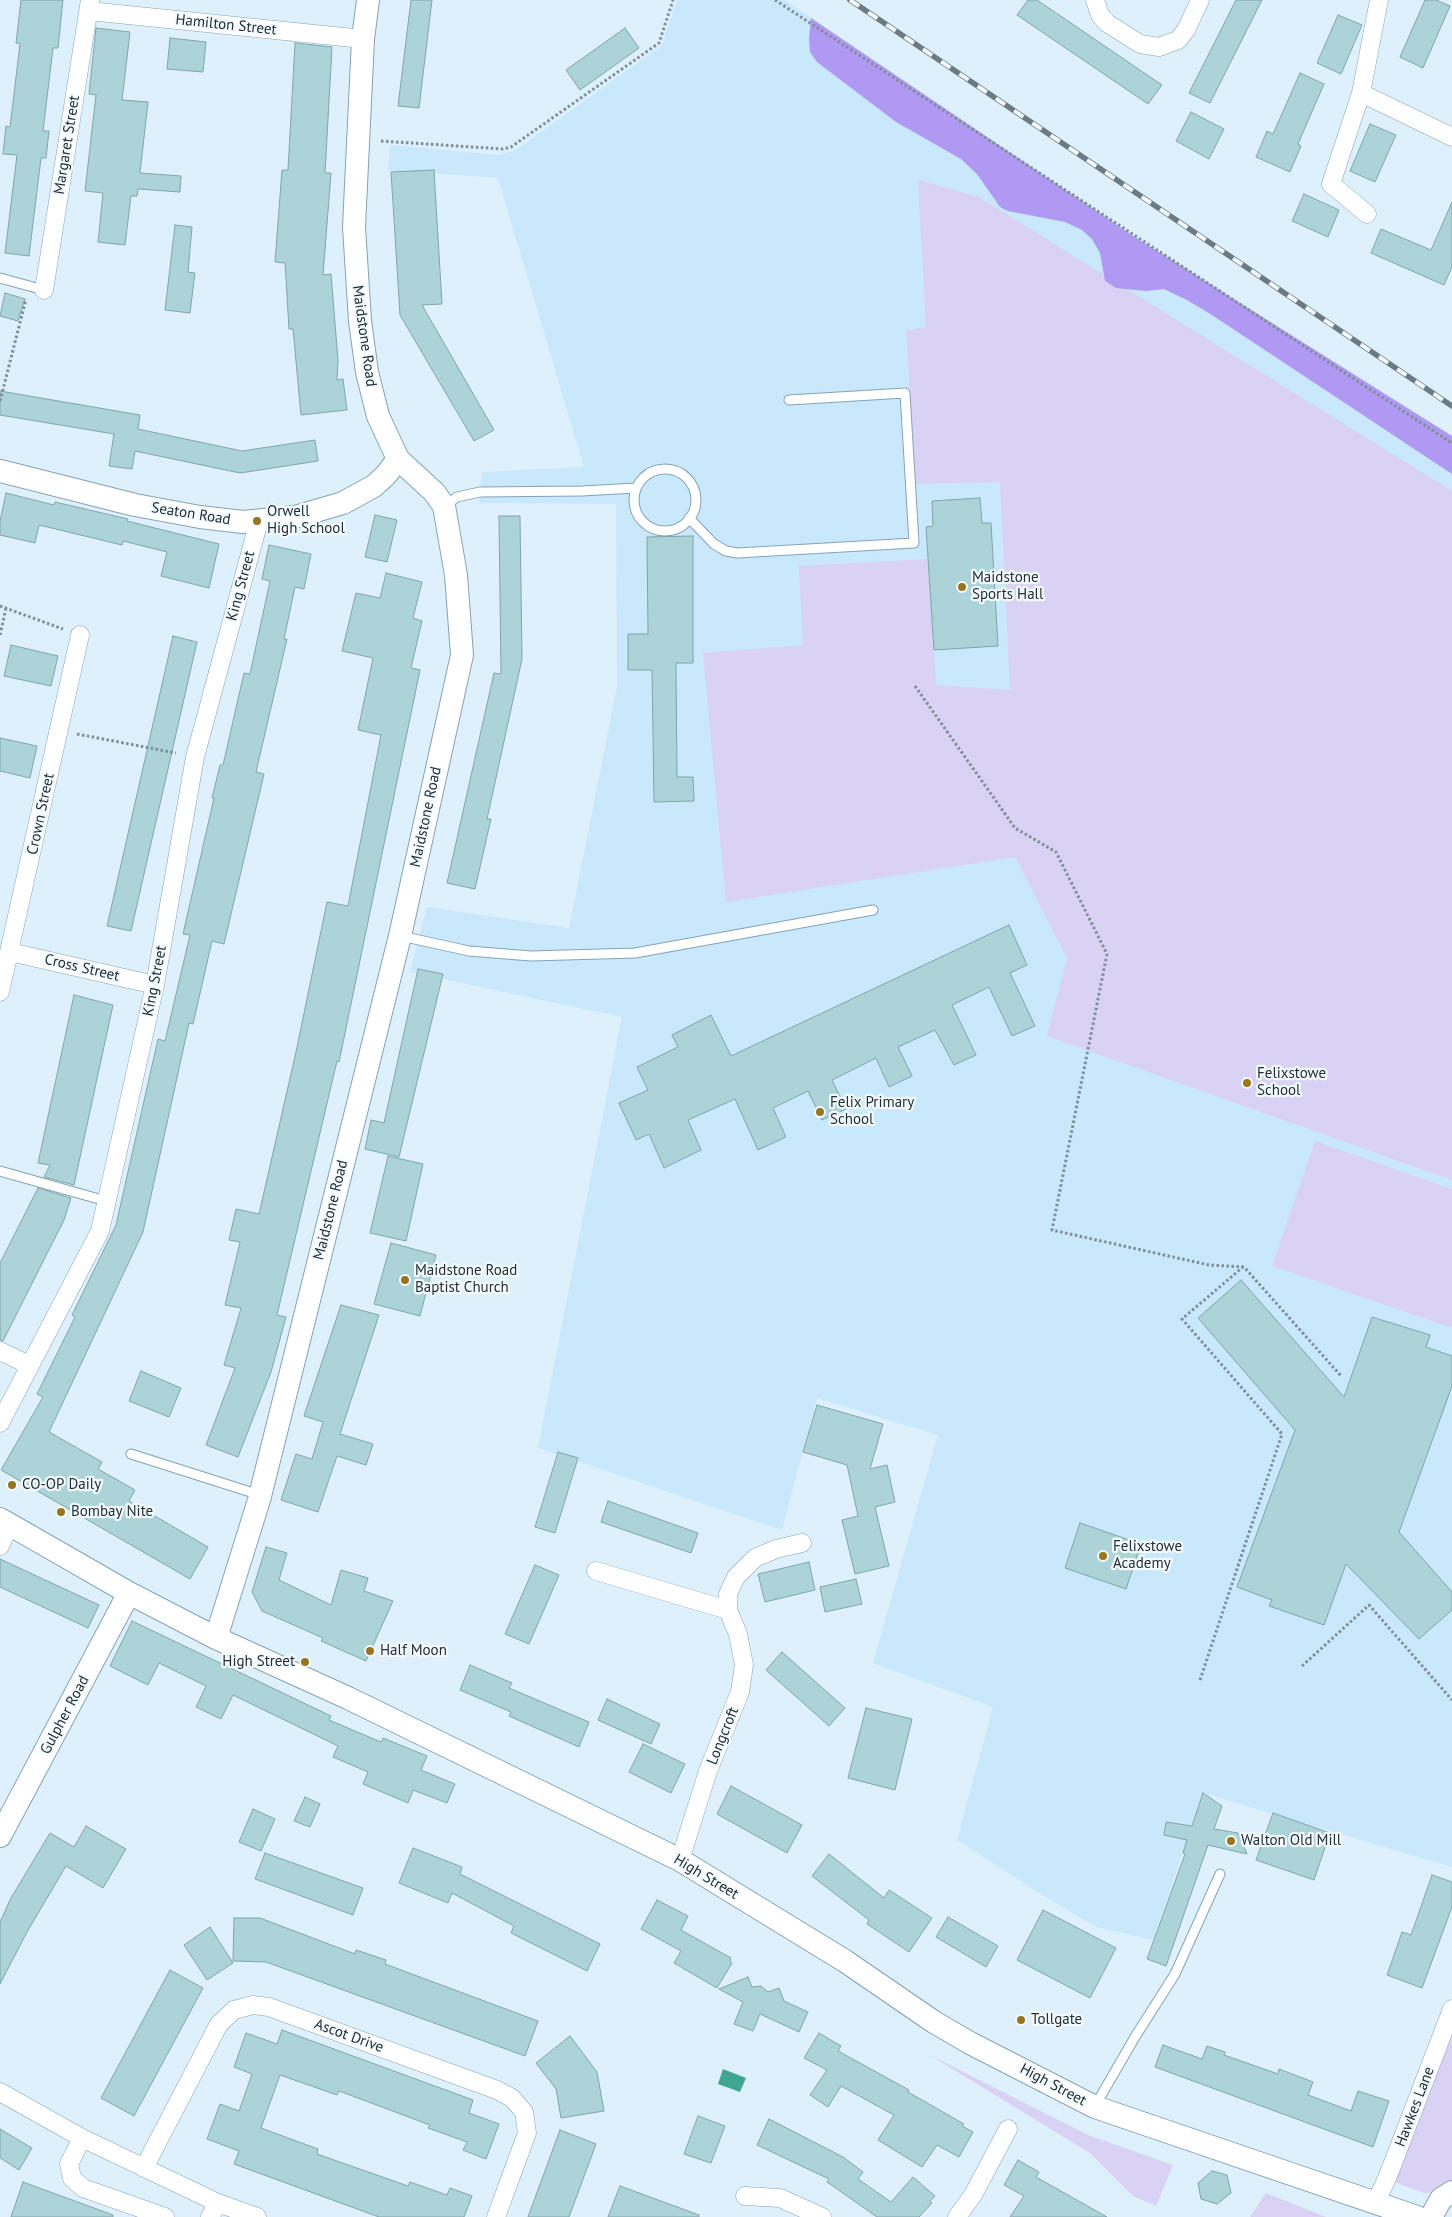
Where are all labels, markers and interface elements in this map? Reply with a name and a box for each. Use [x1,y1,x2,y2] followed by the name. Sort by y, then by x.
[175,11,277,39] street label: Hamilton Street
[50,94,84,196] street label: Margaret Street
[348,284,380,388] street label: Maidstone Road
[150,499,232,529] street label: Seaton Road
[267,503,345,538] place label: Orwell High School
[251,515,263,527] marker: Orwell High School
[223,549,259,623] street label: King Street
[972,569,1043,604] place label: Maidstone Sports Hall
[956,581,968,593] marker: Maidstone Sports Hall
[407,765,445,869] street label: Maidstone Road
[24,772,58,856] street label: Crown Street
[139,944,171,1018] street label: King Street
[43,951,121,985] street label: Cross Street
[1257,1065,1326,1100] place label: Felixstowe School
[1241,1077,1253,1089] marker: Felixstowe School
[830,1094,914,1129] place label: Felix Primary School
[814,1106,826,1118] marker: Felix Primary School
[310,1158,352,1262] street label: Maidstone Road
[415,1262,517,1297] place label: Maidstone Road Baptist Church
[399,1274,411,1286] marker: Maidstone Road Baptist Church
[22,1476,101,1494] place label: CO-OP Daily
[6,1479,18,1491] marker: CO-OP Daily
[71,1503,153,1521] place label: Bombay Nite
[55,1506,67,1518] marker: Bombay Nite
[1113,1538,1182,1573] place label: Felixstowe Academy
[1097,1550,1109,1562] marker: Felixstowe Academy
[380,1642,447,1660] place label: Half Moon
[364,1645,376,1657] marker: Half Moon
[222,1653,295,1671] place label: High Street
[299,1656,311,1668] marker: High Street
[37,1673,93,1757] street label: Gulpher Road
[703,1705,743,1767] street label: Longcroft
[1241,1832,1341,1850] place label: Walton Old Mill
[1225,1835,1237,1847] marker: Walton Old Mill
[670,1851,742,1903] street label: High Street
[1031,2011,1082,2029] place label: Tollgate
[1015,2014,1027,2026] marker: Tollgate
[312,2015,386,2057] street label: Ascot Drive
[1017,2060,1089,2110] street label: High Street
[1392,2064,1438,2150] street label: Hawkes Lane

